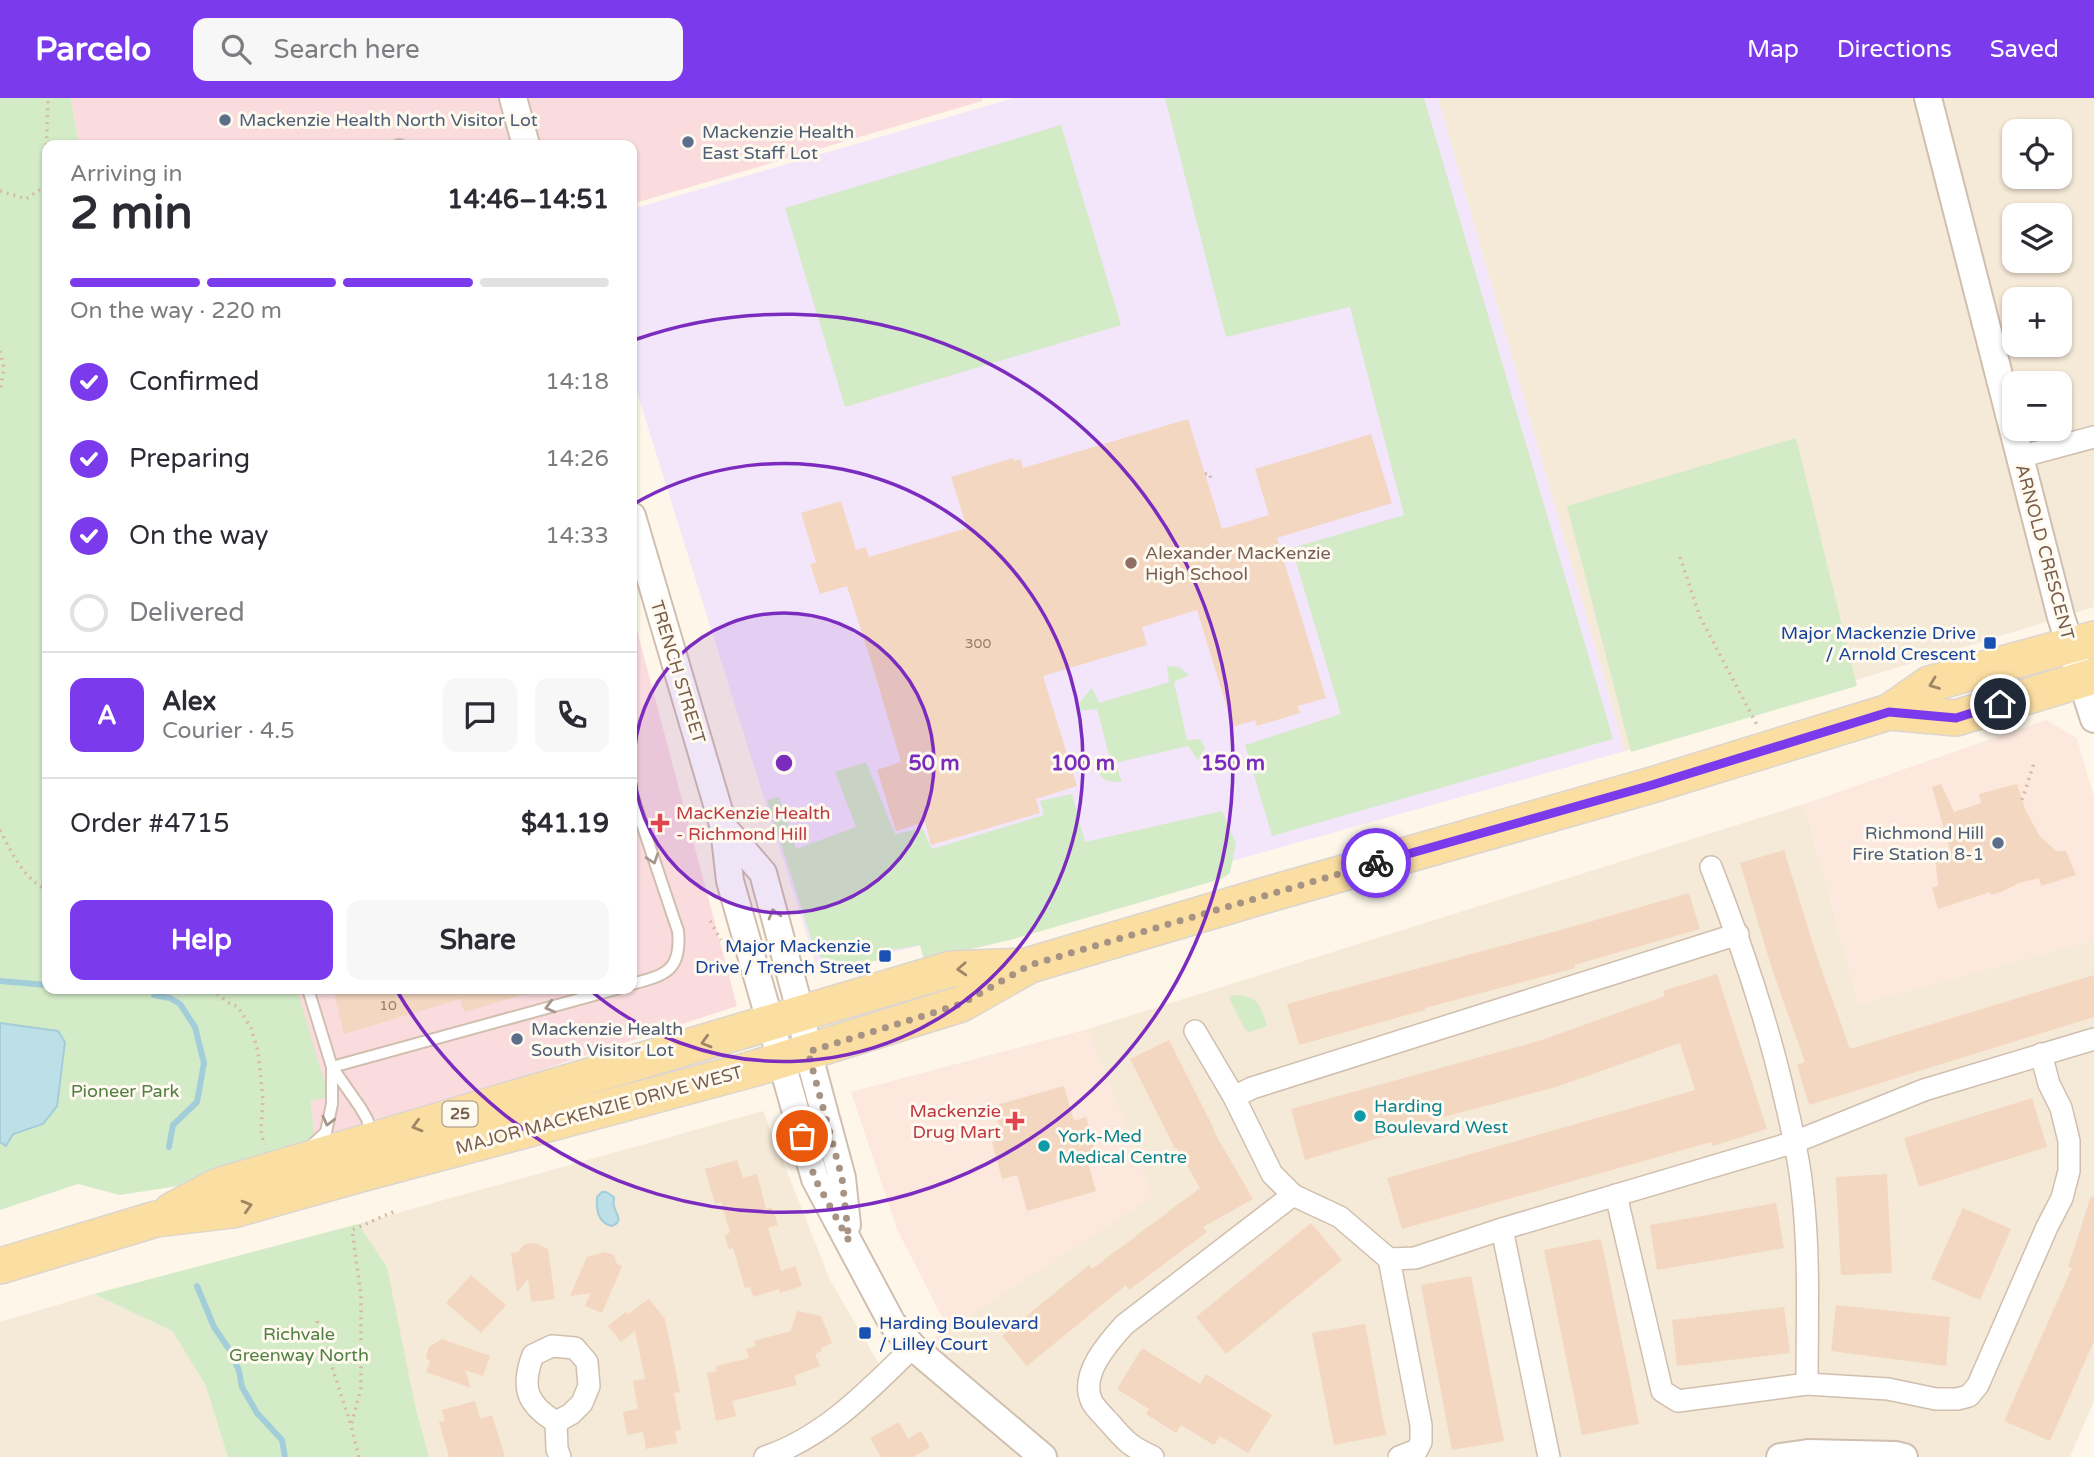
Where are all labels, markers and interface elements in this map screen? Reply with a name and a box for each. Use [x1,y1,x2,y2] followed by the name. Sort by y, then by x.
[193,18,683,81] search box
[35,30,151,69] text: Parcelo
[217,30,255,68] icon: search
[273,34,420,65] text: Search here
[1747,35,1799,64] text: Map
[1837,35,1952,64] text: Directions
[1990,35,2059,64] text: Saved
[239,109,538,131] place label: Mackenzie Health North Visitor Lot
[217,112,233,128] marker: Mackenzie Health North Visitor Lot
[2002,119,2072,441] map controls
[2002,119,2072,189] button: locate
[702,121,854,164] place label: Mackenzie Health East Staff Lot
[680,134,696,150] marker: Mackenzie Health East Staff Lot
[70,160,183,188] text: Arriving in
[447,184,609,215] text: 14:46–14:51
[70,186,193,241] text: 2 min
[2002,203,2072,273] button: layers
[2002,287,2072,357] button: +
[70,297,282,325] text: On the way · 220 m
[70,363,108,401] icon: check
[129,366,259,397] text: Confirmed
[545,368,609,396] text: 14:18
[2002,371,2072,441] button: −
[70,440,108,478] icon: check
[129,443,250,474] text: Preparing
[545,445,609,473] text: 14:26
[2011,462,2079,642] street label: ARNOLD CRESCENT
[70,517,108,555] icon: check
[129,520,269,551] text: On the way
[545,522,609,550] text: 14:33
[1145,542,1331,585] place label: Alexander MacKenzie High School
[1123,555,1139,571] marker: Alexander MacKenzie High School
[129,597,245,628] text: Delivered
[646,598,710,746] street label: TRENCH STREET
[1781,622,1976,665] place label: Major Mackenzie Drive / Arnold Crescent
[965,635,991,652] house number: 300
[1982,635,1998,651] marker: Major Mackenzie Drive / Arnold Crescent
[1970,674,2030,734] pin
[1928,676,1941,690] one-way arrow
[443,678,517,752] button: chat
[535,678,609,752] button: phone
[1981,685,2019,723] icon: home
[162,686,216,717] text: Alex
[97,700,117,731] text: A
[162,717,295,745] text: Courier · 4.5
[772,751,796,775] centre of rings
[908,751,960,776] text: 50 m
[1051,751,1115,776] text: 100 m
[1201,751,1265,776] text: 150 m
[676,802,831,845] place label: MacKenzie Health - Richmond Hill
[70,808,230,839] text: Order #4715
[521,808,609,839] text: $41.19
[650,813,670,833] marker: MacKenzie Health - Richmond Hill
[1852,822,1984,865] place label: Richmond Hill Fire Station 8-1
[1341,828,1411,898] courier
[1990,835,2006,851] marker: Richmond Hill Fire Station 8-1
[1357,844,1395,882] icon: bike
[645,853,660,865] one-way arrow
[70,900,333,980] button: Help
[347,900,609,980] button: Share
[768,908,782,920] one-way arrow
[695,935,871,978] place label: Major Mackenzie Drive / Trench Street
[877,948,893,964] marker: Major Mackenzie Drive / Trench Street
[956,961,967,976] one-way arrow
[379,997,397,1014] house number: 10
[544,999,556,1013] one-way arrow
[531,1018,683,1061] place label: Mackenzie Health South Visitor Lot
[509,1031,525,1047] marker: Mackenzie Health South Visitor Lot
[700,1033,712,1048] one-way arrow
[453,1061,745,1159] street label: MAJOR MACKENZIE DRIVE WEST
[71,1080,180,1102] park label: Pioneer Park
[1374,1095,1508,1138] place label: Harding Boulevard West
[909,1100,1001,1143] place label: Mackenzie Drug Mart
[442,1102,477,1126] road number: 25
[772,1106,832,1166] pin
[1352,1108,1368,1124] marker: Harding Boulevard West
[1007,1113,1023,1129] marker: Mackenzie Drug Mart
[322,1115,336,1127] one-way arrow
[783,1117,821,1155] icon: bag
[411,1118,423,1133] one-way arrow
[1058,1125,1187,1168] place label: York-Med Medical Centre
[1036,1138,1052,1154] marker: York-Med Medical Centre
[241,1200,253,1215] one-way arrow
[879,1312,1039,1355] place label: Harding Boulevard / Lilley Court
[229,1323,369,1366] park label: Richvale Greenway North
[857,1325,873,1341] marker: Harding Boulevard / Lilley Court

